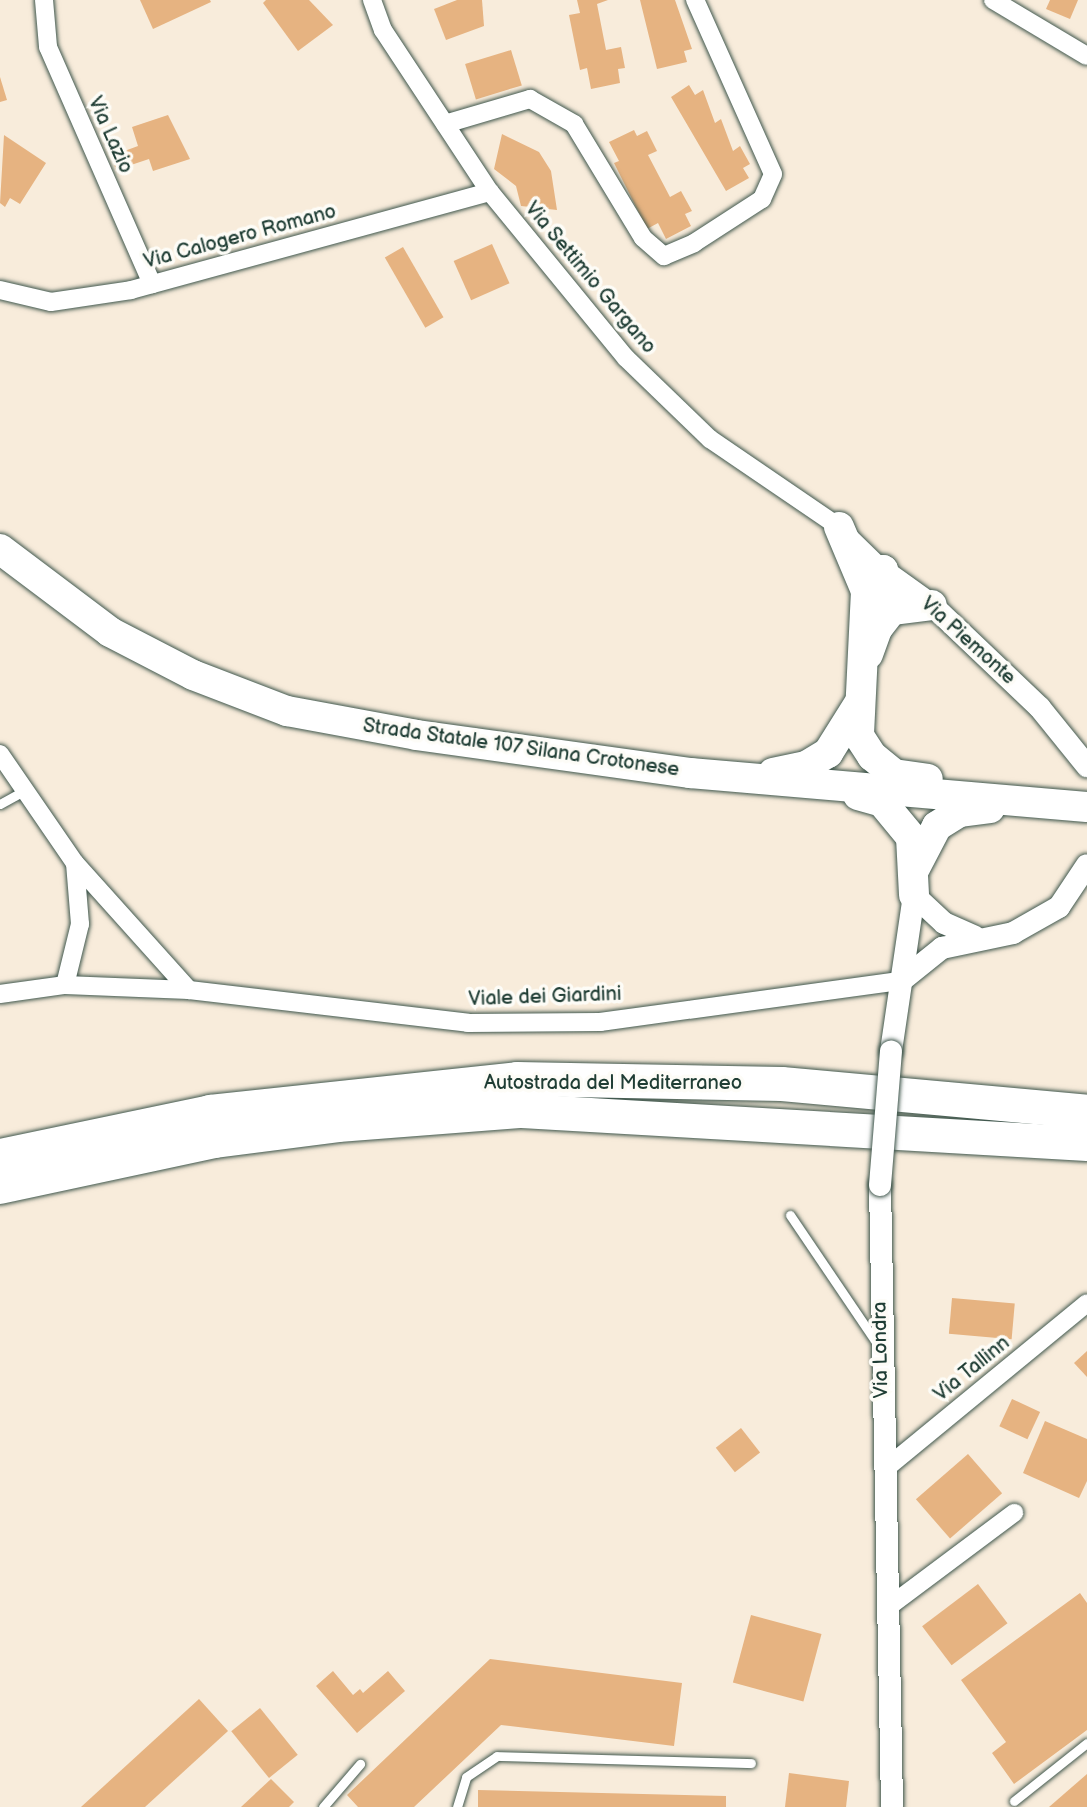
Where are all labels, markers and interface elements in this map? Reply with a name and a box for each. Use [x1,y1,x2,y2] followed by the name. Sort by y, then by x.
[82,93,138,177] street label: Via Lazio
[519,197,661,359] street label: Via Settimio Gargano
[141,200,339,274] street label: Via Calogero Romano
[916,592,1020,690] street label: Via Piemonte
[360,714,682,782] street label: Strada Statale 107 Silana Crotonese
[468,982,622,1012] street label: Viale dei Giardini
[484,1071,742,1095] street label: Autostrada del Mediterraneo
[868,1301,894,1399] street label: Via Londra
[929,1331,1015,1407] street label: Via Tallinn

